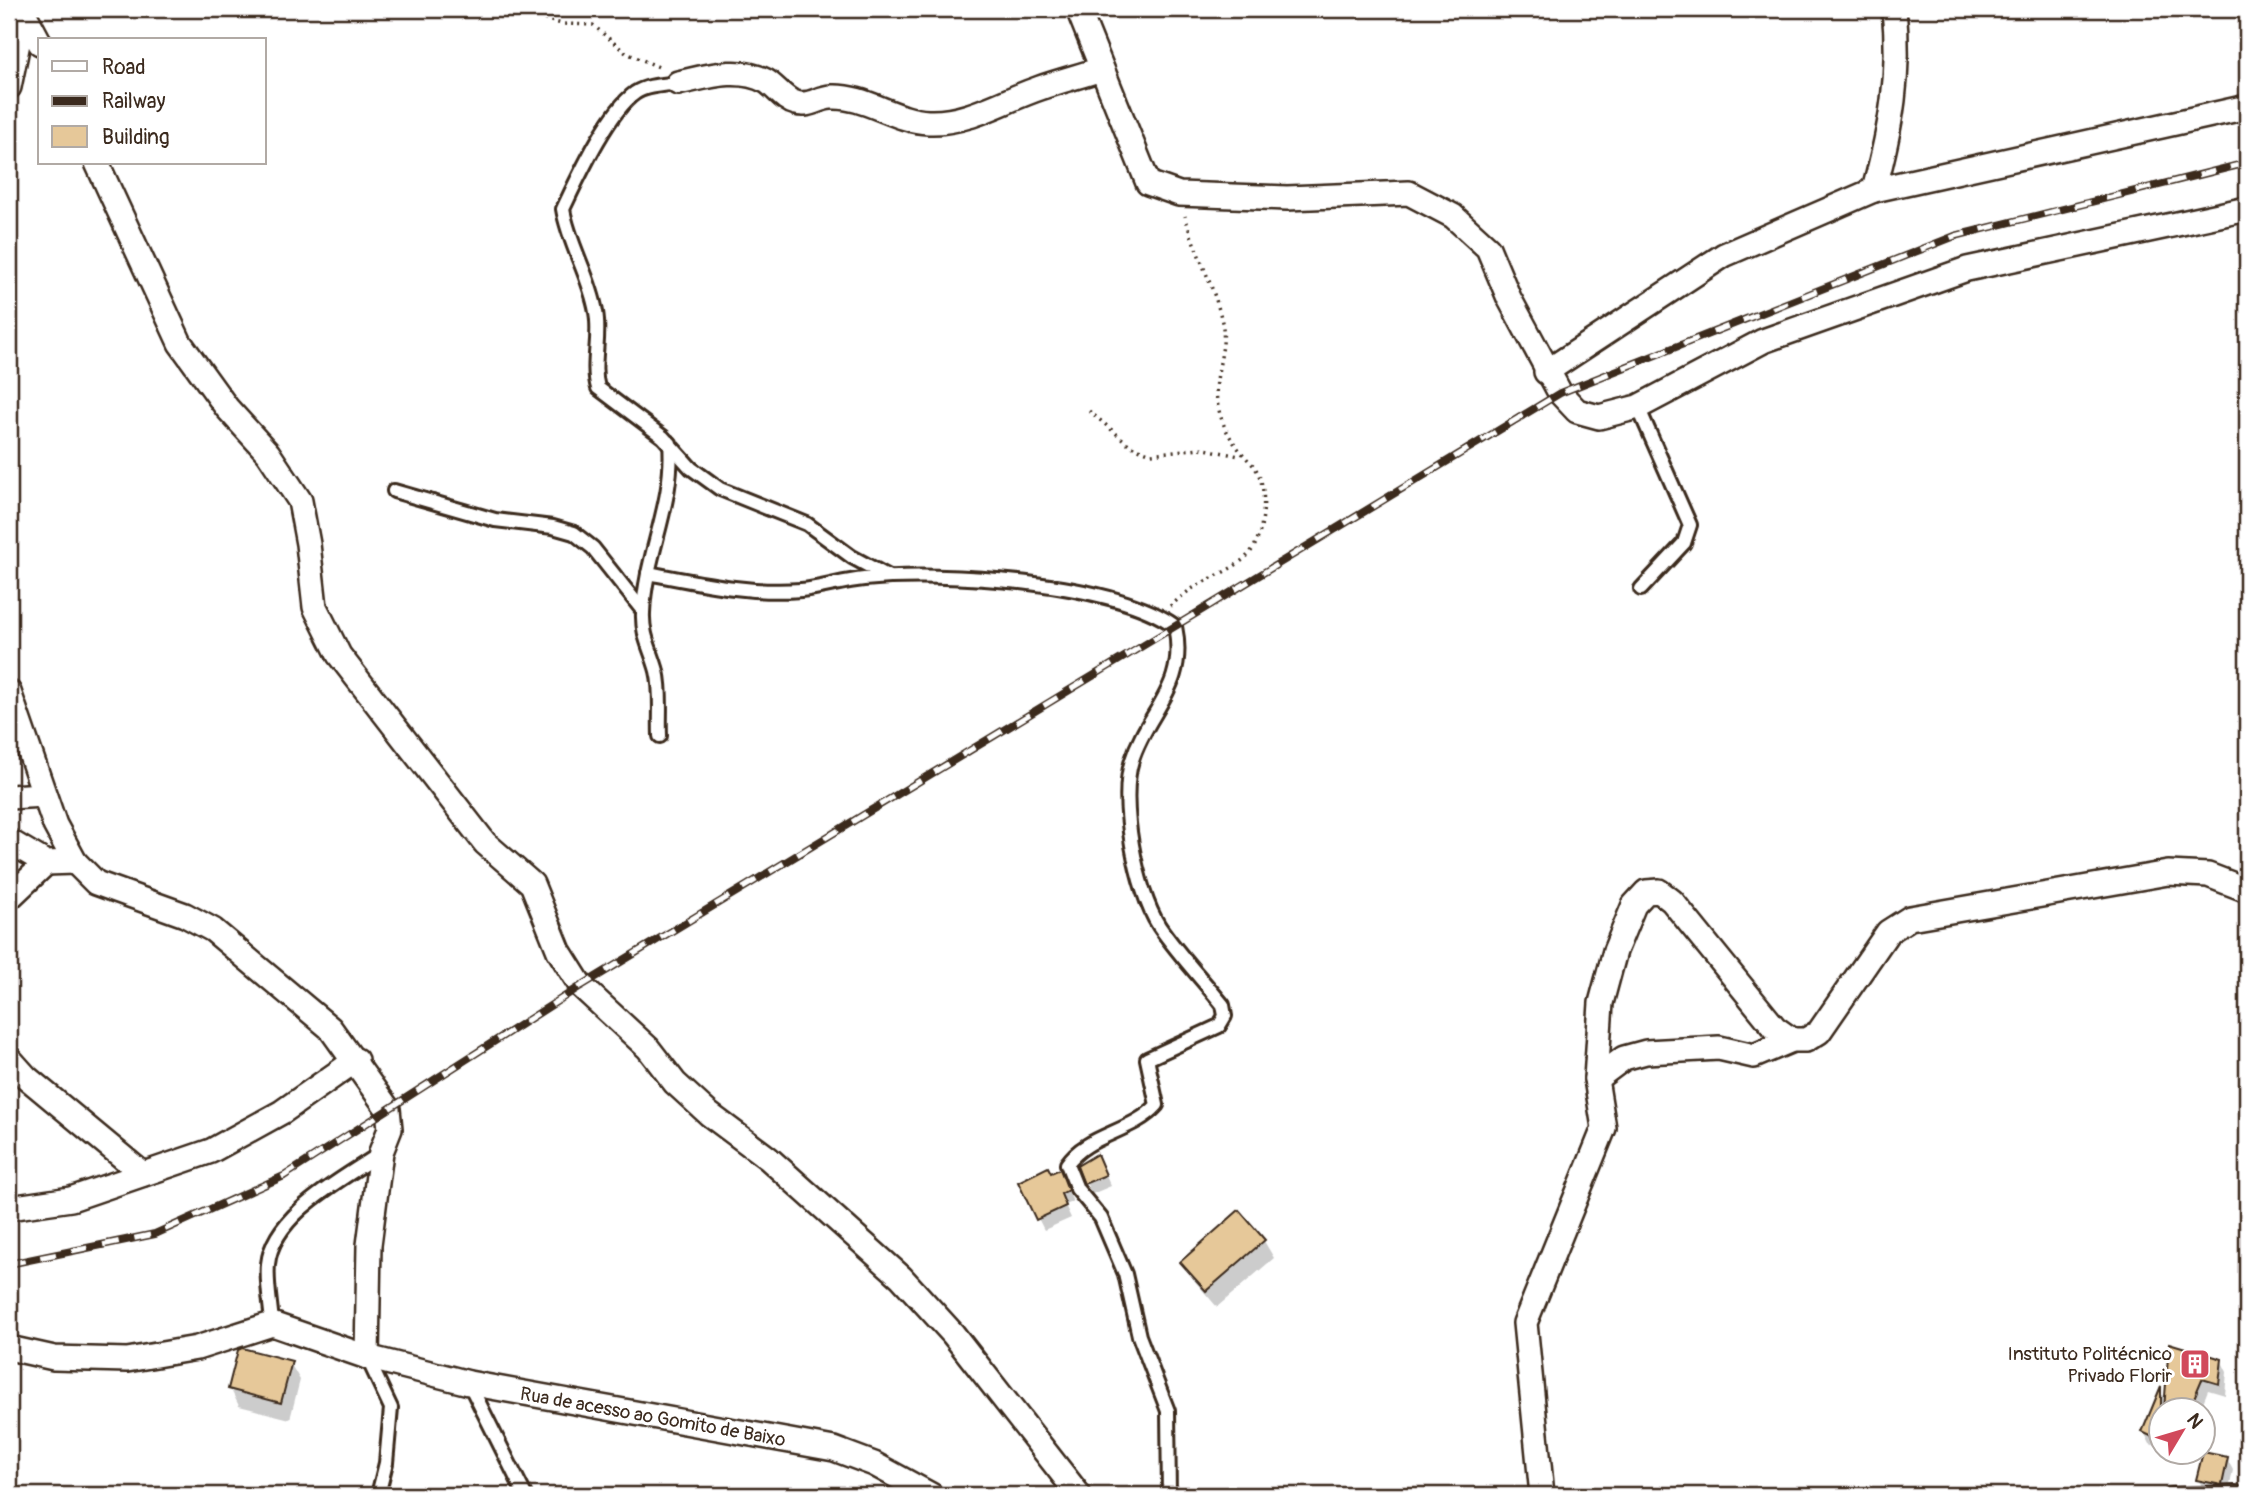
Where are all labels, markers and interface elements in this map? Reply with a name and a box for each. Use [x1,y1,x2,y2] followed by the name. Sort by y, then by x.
[38,38,266,164] legend
[102,54,146,81] text: Road
[102,88,166,115] text: Railway
[102,124,169,151] text: Building
[2008,1342,2172,1388] place label: Instituto Politécnico Privado Florir
[2178,1347,2212,1381] building icon: Instituto Politécnico Privado Florir
[518,1382,787,1452] street label: Rua de acesso ao Gomito de Baixo
[2148,1396,2218,1466] north arrow
[2181,1409,2208,1434] text: N

